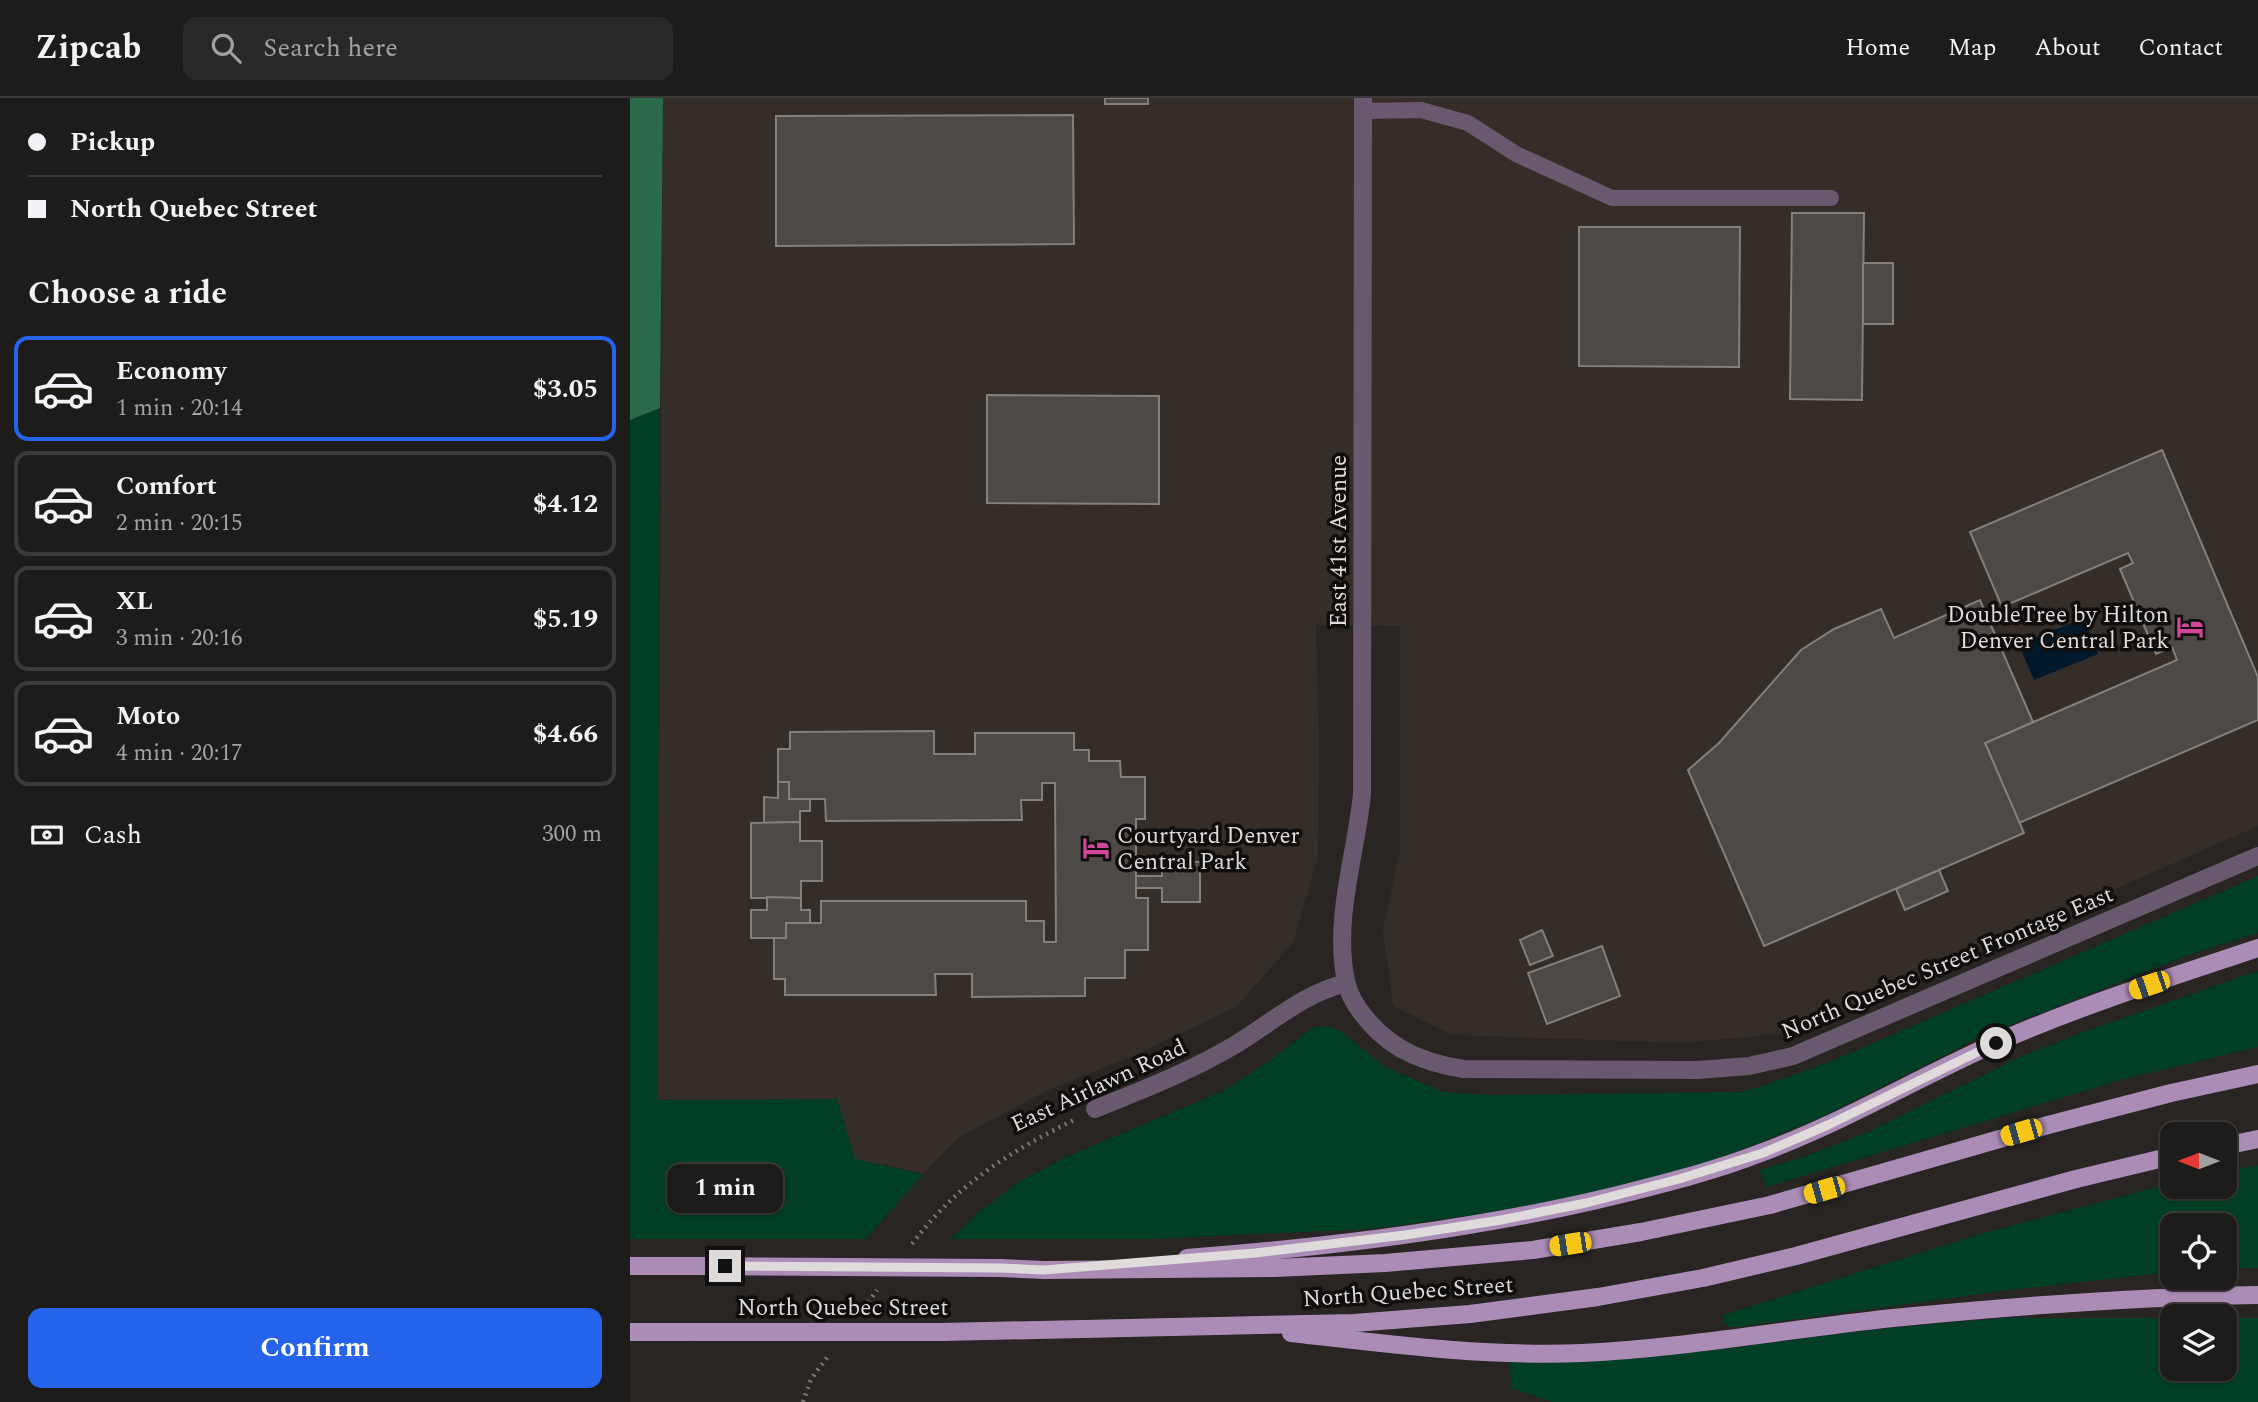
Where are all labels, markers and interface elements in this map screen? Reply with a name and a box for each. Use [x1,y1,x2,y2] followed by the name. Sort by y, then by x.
[183,17,673,80] search box
[35,23,141,73] text: Zipcab
[263,28,398,68] text: Search here
[207,29,245,67] icon: search
[1845,30,1910,66] text: Home
[1948,30,1996,66] text: Map
[2034,30,2100,66] text: About
[2138,30,2223,66] text: Contact
[70,122,155,162] text: Pickup
[70,189,318,229] text: North Quebec Street
[28,269,227,318] text: Choose a ride
[116,351,226,391] text: Economy
[32,357,95,420] icon: car
[533,369,598,409] text: $3.05
[116,391,243,426] text: 1 min · 20:14
[1322,455,1357,627] street label: East 41st Avenue
[116,466,217,506] text: Comfort
[32,472,95,535] icon: car
[533,484,598,524] text: $4.12
[116,506,243,541] text: 2 min · 20:15
[116,581,153,621] text: XL
[32,587,95,650] icon: car
[1947,598,2169,659] place label: DoubleTree by Hilton Denver Central Park
[533,599,598,639] text: $5.19
[2175,612,2205,642] hotel icon: DoubleTree by Hilton Denver Central Park
[116,621,243,656] text: 3 min · 20:16
[116,696,180,736] text: Moto
[32,702,95,765] icon: car
[533,714,598,754] text: $4.66
[116,736,243,771] text: 4 min · 20:17
[84,815,142,855] text: Cash
[28,816,66,854] icon: cash
[542,817,602,852] text: 300 m
[1117,819,1300,880] place label: Courtyard Denver Central Park
[1081,833,1111,863] hotel icon: Courtyard Denver Central Park
[1776,877,2119,1049] street label: North Quebec Street Frontage East
[2126,968,2173,1002] car
[1980,1027,2012,1059] route start
[1005,1030,1192,1142] street label: East Airlawn Road
[1998,1116,2045,1148] car
[2160,1122,2236,1199] north arrow
[2160,1122,2237,1381] map controls
[667,1164,783,1214] callout: 1 min
[694,1171,756,1206] text: 1 min
[1801,1174,1848,1206] car
[2160,1213,2237,1290] button: locate
[1548,1230,1593,1258] car
[709,1250,741,1282] route end
[1302,1268,1515,1317] street label: North Quebec Street
[737,1291,949,1326] street label: North Quebec Street
[2160,1304,2237,1381] button: layers
[28,1308,602,1388] button: Confirm

